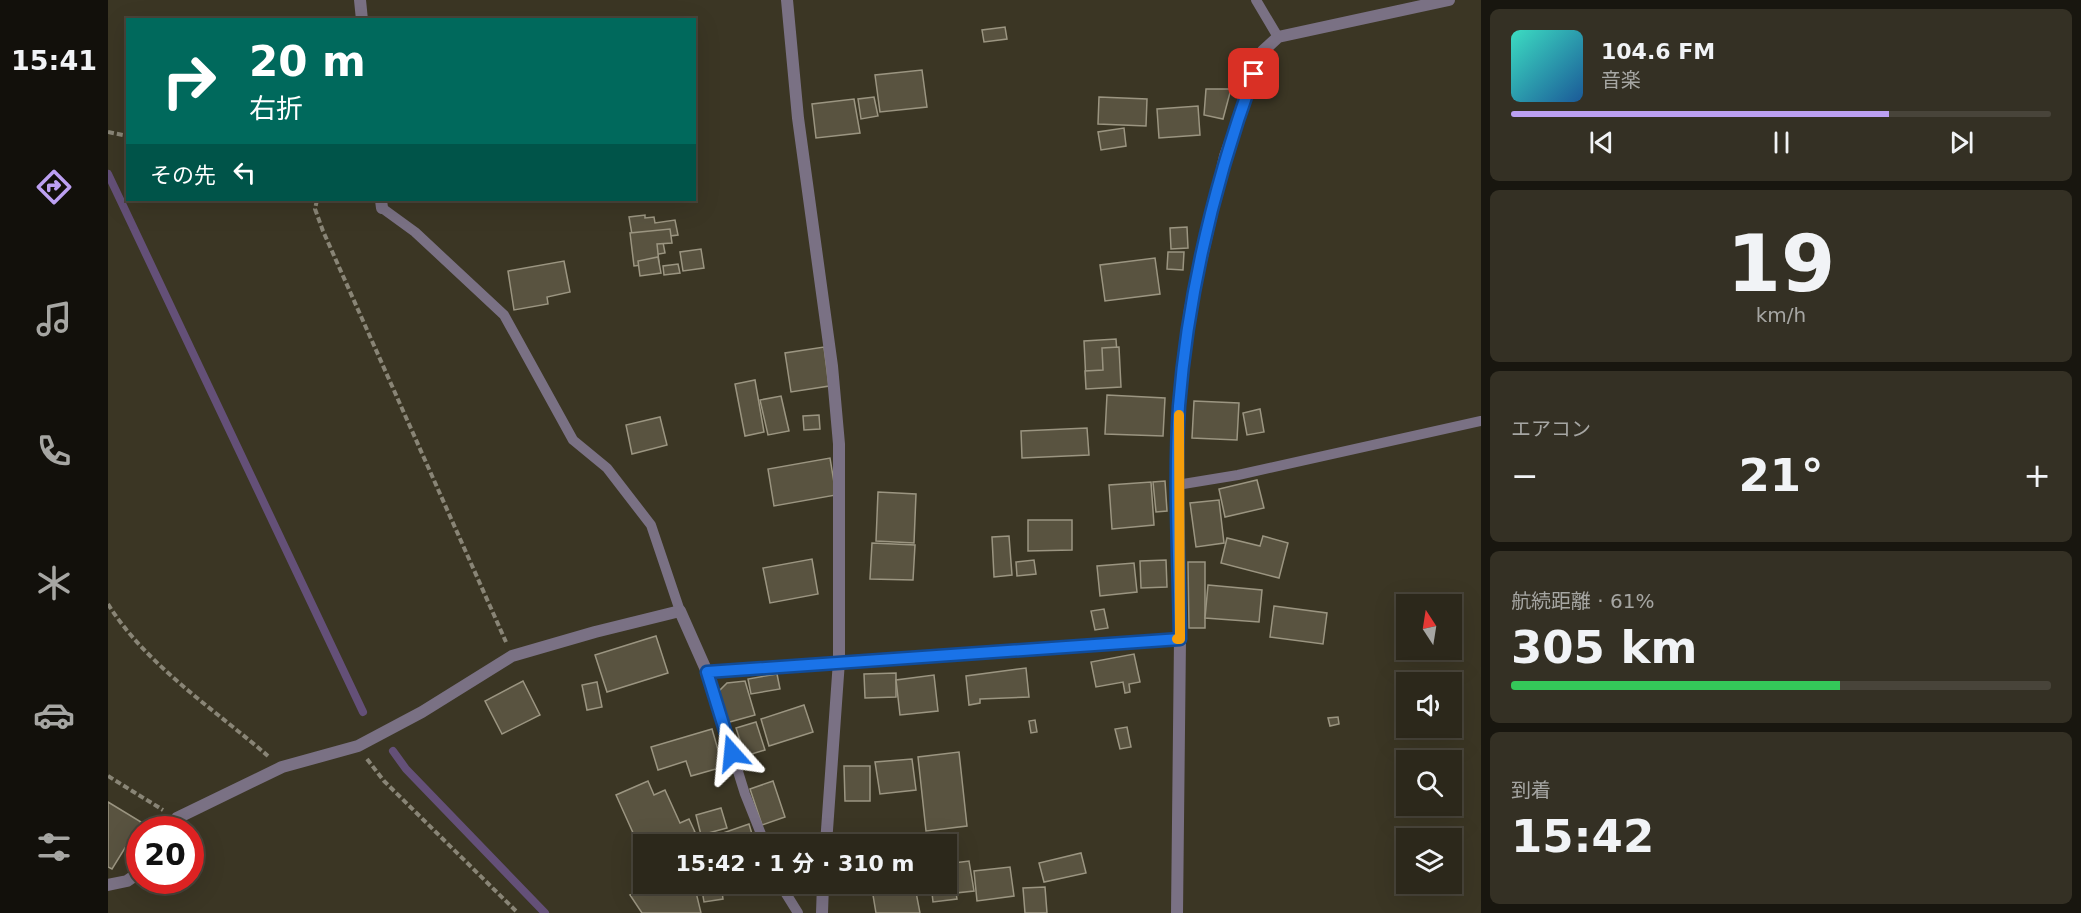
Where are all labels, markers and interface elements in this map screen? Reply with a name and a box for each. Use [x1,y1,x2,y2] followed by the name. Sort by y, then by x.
[249,37,366,86] text: 20 m
[1601,39,1715,64] text: 104.6 FM
[150,42,228,120] icon: right
[11,45,97,76] text: 15:41
[1228,48,1279,99] pin
[1237,57,1270,90] icon: arrive
[1601,68,1641,92] text: 音楽
[249,93,303,124] text: 右折
[1585,126,1618,159] icon: previous
[1765,126,1798,159] icon: pause
[1945,126,1978,159] icon: next
[228,156,261,189] icon: left
[150,163,216,188] text: その先
[33,166,75,208] icon: directions
[1727,219,1835,309] text: 19
[33,298,75,340] icon: music
[1756,303,1806,327] text: km/h
[1511,417,1591,441] text: エアコン
[33,430,75,472] icon: phone
[1738,449,1824,502] text: 21°
[1511,456,1539,495] text: −
[2023,456,2051,495] text: +
[33,562,75,604] icon: climate
[1511,589,1655,613] text: 航続距離 · 61%
[1396,594,1462,660] north arrow
[1396,594,1462,894] map controls
[1511,621,1697,674] text: 305 km
[1396,672,1462,738] button: sound
[33,694,75,736] icon: car
[700,721,764,785] position arrow
[1396,750,1462,816] button: search
[1511,778,1551,802] text: 到着
[1511,810,1654,863] text: 15:42
[126,816,204,894] speed limit sign: 20
[33,826,75,868] icon: filters
[1396,828,1462,894] button: layers
[676,851,914,876] text: 15:42 · 1 分 · 310 m

